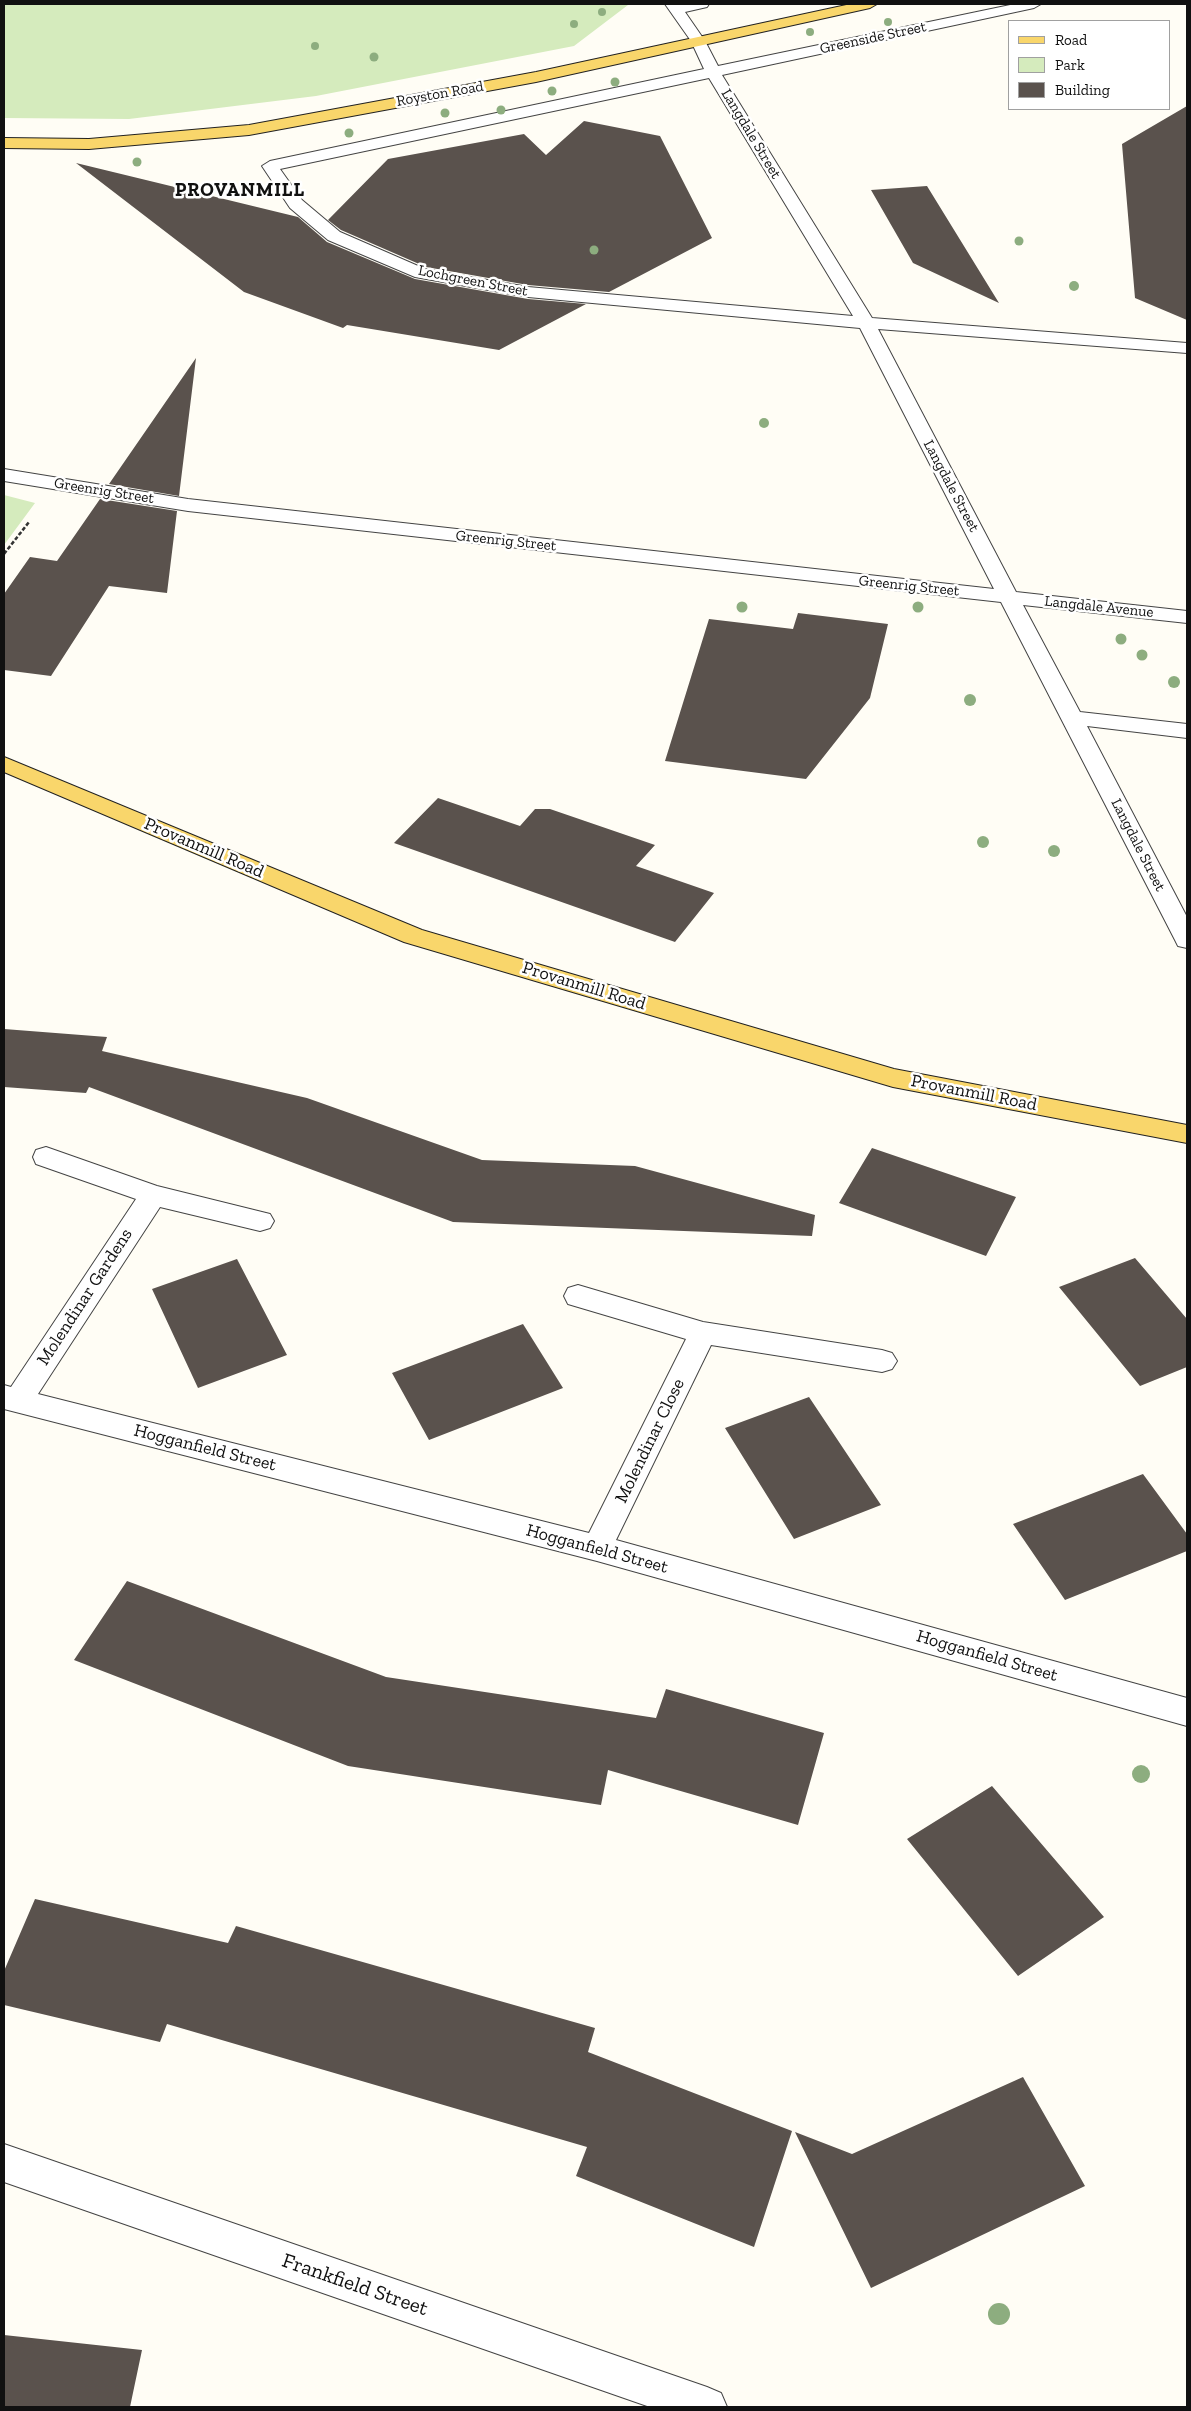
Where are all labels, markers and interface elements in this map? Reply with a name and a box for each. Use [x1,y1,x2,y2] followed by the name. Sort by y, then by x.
[818,18,928,58] street label: Greenside Street
[1008,20,1171,110] legend
[1055,31,1087,49] text: Road
[1055,56,1085,74] text: Park
[395,77,485,111] street label: Royston Road
[1055,81,1110,99] text: Building
[717,86,785,182] street label: Langdale Street
[174,180,306,202] district label: PROVANMILL
[417,262,529,300] street label: Lochgreen Street
[919,437,983,535] street label: Langdale Street
[53,474,155,508] street label: Greenrig Street
[455,527,557,555] street label: Greenrig Street
[858,572,960,600] street label: Greenrig Street
[1044,592,1154,622] street label: Langdale Avenue
[1107,796,1169,894] street label: Langdale Street
[141,813,267,883] street label: Provanmill Road
[520,957,648,1015] street label: Provanmill Road
[909,1070,1039,1116] street label: Provanmill Road
[33,1224,137,1370] street label: Molendinar Gardens
[611,1375,689,1507] street label: Molendinar Close
[132,1420,278,1476] street label: Hogganfield Street
[524,1520,670,1578] street label: Hogganfield Street
[914,1625,1060,1687] street label: Hogganfield Street
[279,2248,431,2322] street label: Frankfield Street

